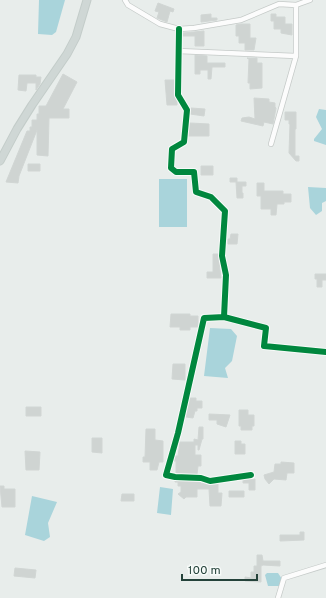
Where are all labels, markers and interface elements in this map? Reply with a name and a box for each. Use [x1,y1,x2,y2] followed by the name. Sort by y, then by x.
[182,556,257,582] scale bar
[188,563,221,579] text: 100 m

